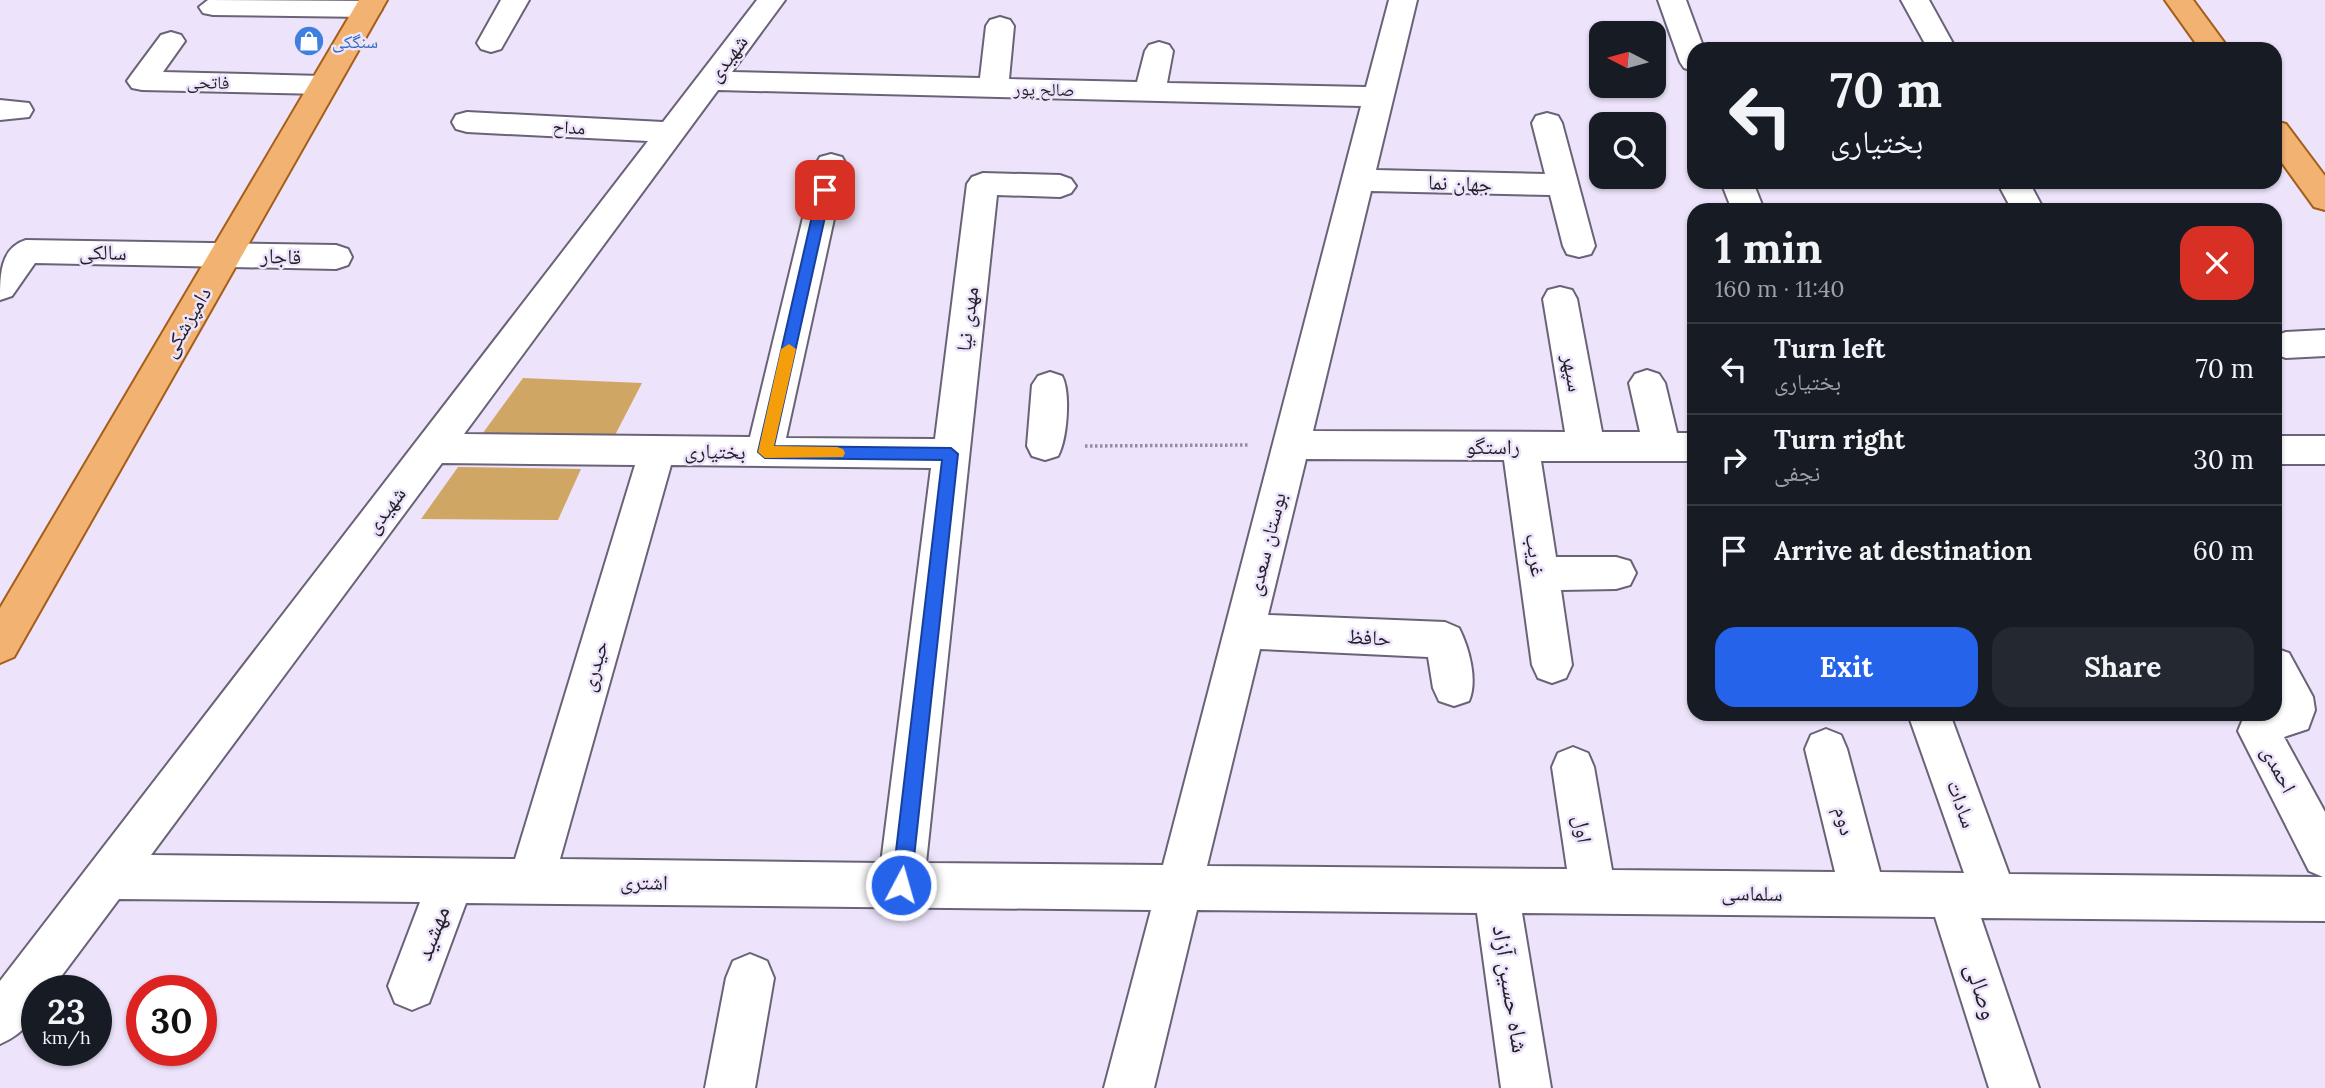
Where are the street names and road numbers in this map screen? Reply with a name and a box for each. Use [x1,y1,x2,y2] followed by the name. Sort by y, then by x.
[700,29,754,87] street label: شهیدی
[186,70,230,94] street label: فاتحی
[1012,77,1075,102] street label: صالح پور
[552,115,586,140] street label: مداح
[1427,168,1493,198] street label: جهان نما
[79,238,127,266] street label: سالکی
[259,242,302,270] street label: قاجار
[155,282,217,362] street label: دامپزشکی
[950,285,984,353] street label: مهدی نیا
[1556,351,1590,394] street label: سپهر
[1466,433,1520,460] street label: راستگو
[684,437,746,465] street label: بختیاری
[358,481,412,539] street label: شهیدی
[1240,490,1292,598] street label: بوستان سعدی
[1520,532,1552,579] street label: غریب
[1346,622,1392,652] street label: حافظ
[574,637,614,695] street label: حیدری
[2255,741,2303,797] street label: احمدی
[1941,776,1983,832] street label: سادات
[1827,804,1862,838] street label: دوم
[1568,813,1598,845] street label: اول
[620,868,668,896] street label: اشتری
[1721,879,1783,907] street label: سلماسی
[407,901,457,965] street label: مهشید
[1486,923,1536,1055] street label: شاه حسین آزاد
[1958,959,2006,1023] street label: وصالی

